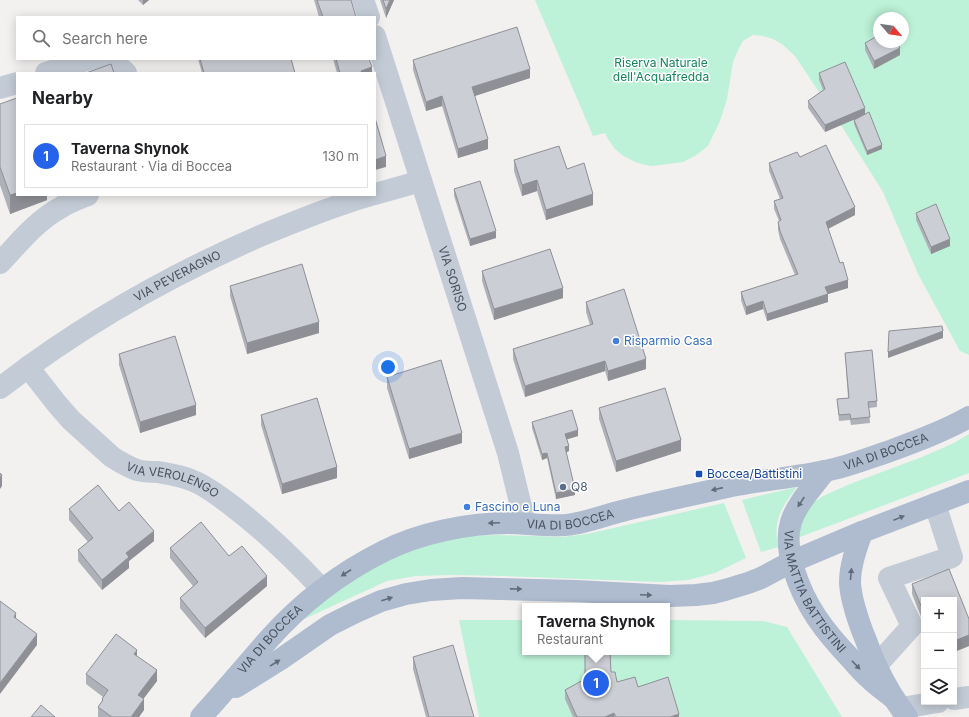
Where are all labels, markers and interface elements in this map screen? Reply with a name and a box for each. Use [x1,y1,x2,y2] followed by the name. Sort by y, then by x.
[873,12,909,48] north arrow
[16,16,376,60] search box
[30,27,52,49] icon: search
[62,29,148,48] text: Search here
[613,55,709,84] park label: Riserva Naturale dell'Acquafredda
[32,88,93,108] text: Nearby
[71,139,189,158] text: Taverna Shynok
[43,148,49,164] text: 1
[322,148,359,164] text: 130 m
[71,158,232,174] text: Restaurant · Via di Boccea
[435,244,470,313] street label: VIA SORISO
[131,247,223,305] street label: VIA PEVERAGNO
[624,333,712,348] place label: Risparmio Casa
[611,336,621,346] marker: Risparmio Casa
[378,357,398,377] your location
[842,429,930,473] street label: VIA DI BOCCEA
[124,458,222,501] street label: VIA VEROLENGO
[707,466,802,481] place label: Boccea/Battistini
[694,469,704,479] marker: Boccea/Battistini
[571,479,588,494] place label: Q8
[558,482,568,492] marker: Q8
[711,487,724,493] one-way arrow
[797,497,805,508] one-way arrow
[475,499,560,514] place label: Fascino e Luna
[462,502,472,512] marker: Fascino e Luna
[526,506,616,533] street label: VIA DI BOCCEA
[893,515,904,521] one-way arrow
[488,520,500,527] one-way arrow
[781,529,849,656] street label: VIA MATTIA BATTISTINI
[847,568,854,580] one-way arrow
[341,569,351,577] one-way arrow
[510,586,523,592] one-way arrow
[640,592,653,598] one-way arrow
[382,596,394,602] one-way arrow
[921,597,957,705] map controls
[921,597,957,633] button: +
[234,601,305,677] street label: VIA DI BOCCEA
[522,603,670,655] popup
[537,612,655,631] text: Taverna Shynok
[537,631,603,647] text: Restaurant
[921,633,957,669] button: −
[270,659,280,667] one-way arrow
[851,660,860,670] one-way arrow
[583,668,609,698] pin: 1
[921,669,957,705] button: layers

